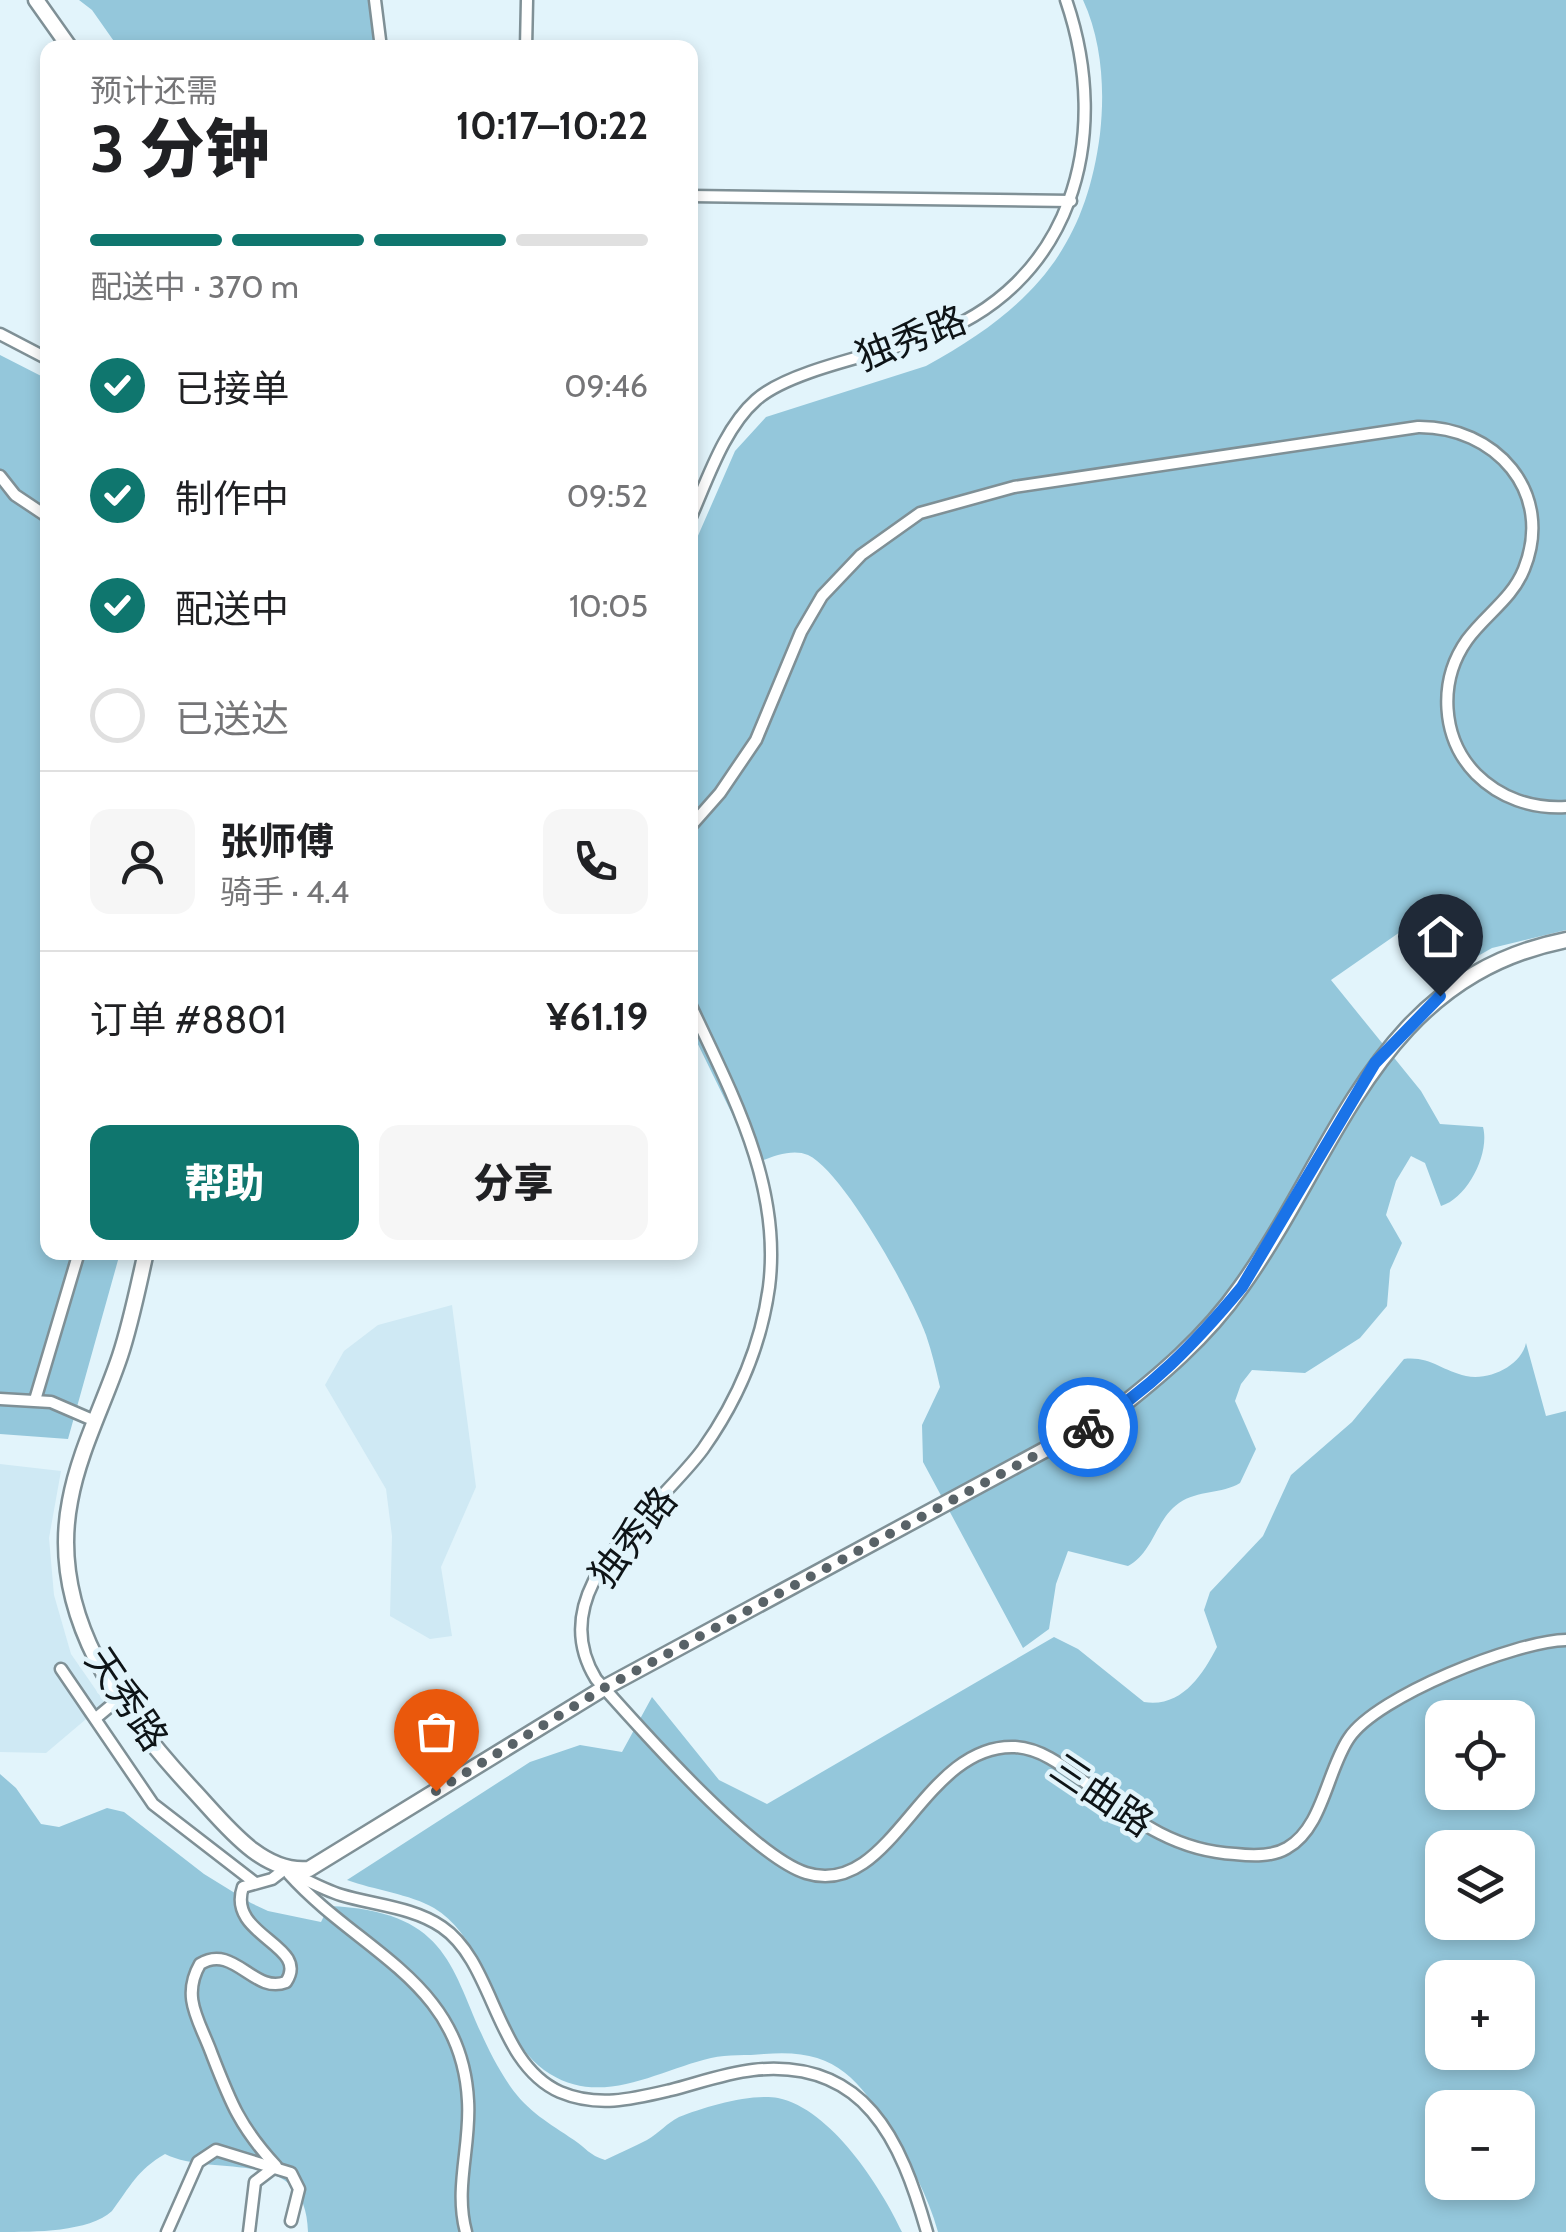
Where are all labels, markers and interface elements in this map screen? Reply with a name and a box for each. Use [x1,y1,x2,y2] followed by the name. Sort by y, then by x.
[90,71,218,110] text: 预计还需
[456,102,648,149] text: 10:17–10:22
[90,109,270,188] text: 3 分钟
[90,267,299,306] text: 配送中 · 370 m
[849,296,973,380] street label: 独秀路
[90,358,145,413] icon: check
[175,365,289,412] text: 已接单
[564,366,648,405] text: 09:46
[90,468,145,523] icon: check
[175,475,289,522] text: 制作中
[567,476,648,515] text: 09:52
[90,578,145,633] icon: check
[175,585,289,632] text: 配送中
[569,586,648,625] text: 10:05
[175,695,289,742] text: 已送达
[90,809,195,914] button: person
[543,809,648,914] button: phone
[220,818,334,865] text: 张师傅
[220,872,349,911] text: 骑手 · 4.4
[1398,894,1483,997] pin
[1413,909,1468,964] icon: home
[547,993,648,1040] text: ¥61.19
[90,996,286,1043] text: 订单 #8801
[90,1125,359,1240] button: 帮助
[379,1125,648,1240] button: 分享
[1038,1377,1138,1477] courier
[1061,1400,1116,1455] icon: bike
[579,1478,687,1596] street label: 独秀路
[76,1639,178,1759] street label: 天秀路
[394,1689,479,1792] pin
[1425,1700,1535,2200] map controls
[1425,1700,1535,1810] button: locate
[409,1704,464,1759] icon: bag
[1042,1744,1162,1846] street label: 三曲路
[1425,1830,1535,1940] button: layers
[1425,1960,1535,2070] button: +
[1425,2090,1535,2200] button: −

